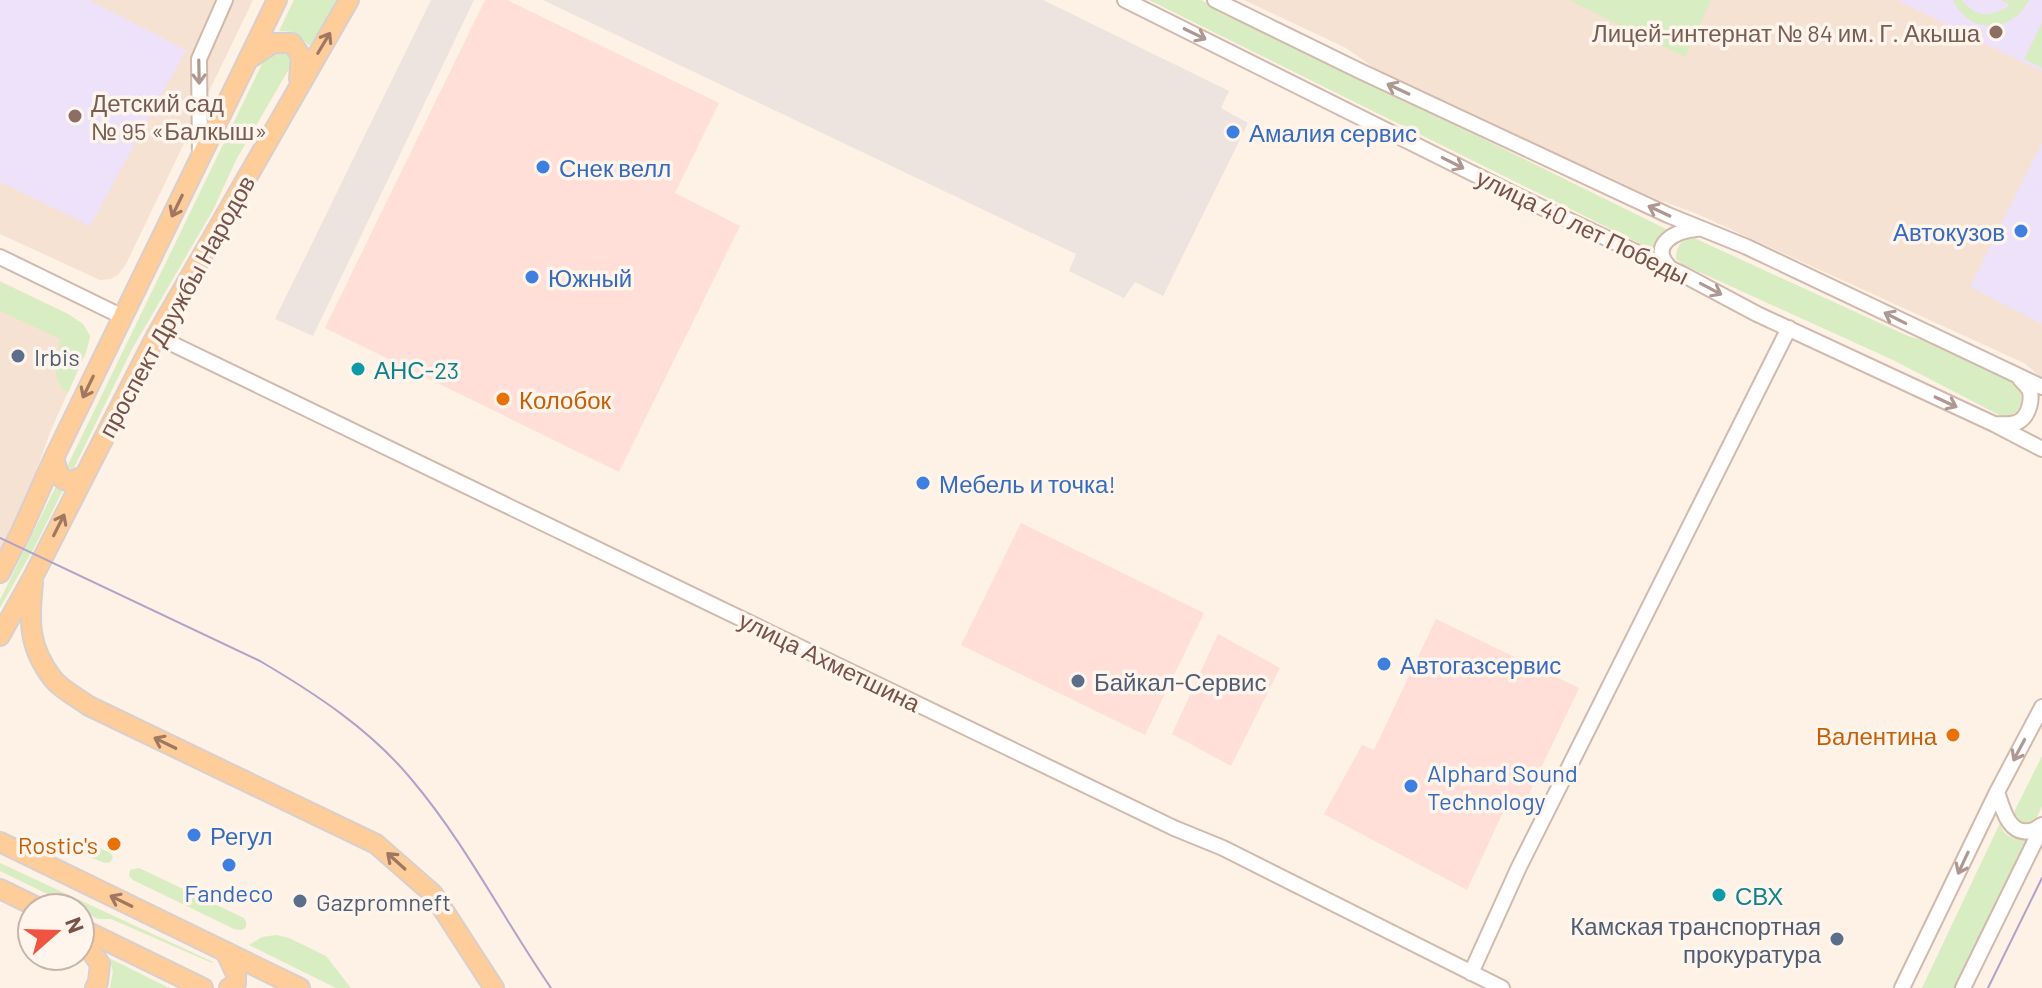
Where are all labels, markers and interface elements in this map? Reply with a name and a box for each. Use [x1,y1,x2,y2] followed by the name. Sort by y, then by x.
[1592,18,1981,47] place label: Лицей-интернат № 84 им. Г. Акыша
[1987,23,2005,41] marker: Лицей-интернат № 84 им. Г. Акыша
[1183,27,1207,42] one-way arrow
[316,32,332,55] one-way arrow
[192,58,207,85] one-way arrow
[1386,81,1410,96] one-way arrow
[91,88,267,145] place label: Детский сад № 95 «Балкыш»
[66,107,84,125] marker: Детский сад № 95 «Балкыш»
[1249,118,1417,147] place label: Амалия сервис
[1224,123,1242,141] marker: Амалия сервис
[559,153,671,182] place label: Снек велл
[1440,156,1464,171] one-way arrow
[534,158,552,176] marker: Снек велл
[1472,162,1694,290] street label: улица 40 лет Победы
[92,170,260,442] street label: проспект Дружбы Народов
[169,193,184,217] one-way arrow
[1647,203,1671,218] one-way arrow
[1893,217,2005,246] place label: Автокузов
[2012,222,2030,240] marker: Автокузов
[548,263,632,292] place label: Южный
[523,268,541,286] marker: Южный
[1699,282,1723,298] one-way arrow
[1884,310,1908,326] one-way arrow
[34,342,80,371] place label: Irbis
[9,347,27,365] marker: Irbis
[374,355,459,384] place label: АНС-23
[349,360,367,378] marker: АНС-23
[80,375,95,398] one-way arrow
[519,385,612,414] place label: Колобок
[494,390,512,408] marker: Колобок
[1933,395,1957,410] one-way arrow
[939,469,1116,498] place label: Мебель и точка!
[914,474,932,492] marker: Мебель и точка!
[52,513,68,537] one-way arrow
[735,605,926,718] street label: улица Ахметшина
[1400,650,1561,679] place label: Автогазсервис
[1375,655,1393,673] marker: Автогазсервис
[1094,667,1267,696] place label: Байкал-Сервис
[1069,672,1087,690] marker: Байкал-Сервис
[1816,721,1938,750] place label: Валентина
[1944,726,1962,744] marker: Валентина
[153,735,177,750] one-way arrow
[2011,737,2027,761] one-way arrow
[1427,758,1578,815] place label: Alphard Sound Technology
[1402,777,1420,795] marker: Alphard Sound Technology
[210,821,273,850] place label: Регул
[185,826,203,844] marker: Регул
[18,830,98,859] place label: Rostic's
[105,835,123,853] marker: Rostic's
[1955,850,1970,874] one-way arrow
[386,852,406,870] one-way arrow
[220,856,238,874] marker: Fandeco
[184,878,274,907] place label: Fandeco
[1735,881,1783,910] place label: СВХ
[1710,886,1728,904] marker: СВХ
[316,887,451,916] place label: Gazpromneft
[16,892,96,972] north arrow
[291,892,309,910] marker: Gazpromneft
[110,893,134,908] one-way arrow
[1570,911,1822,968] place label: Камская транспортная прокуратура
[61,913,90,936] text: N
[1828,930,1846,948] marker: Камская транспортная прокуратура

